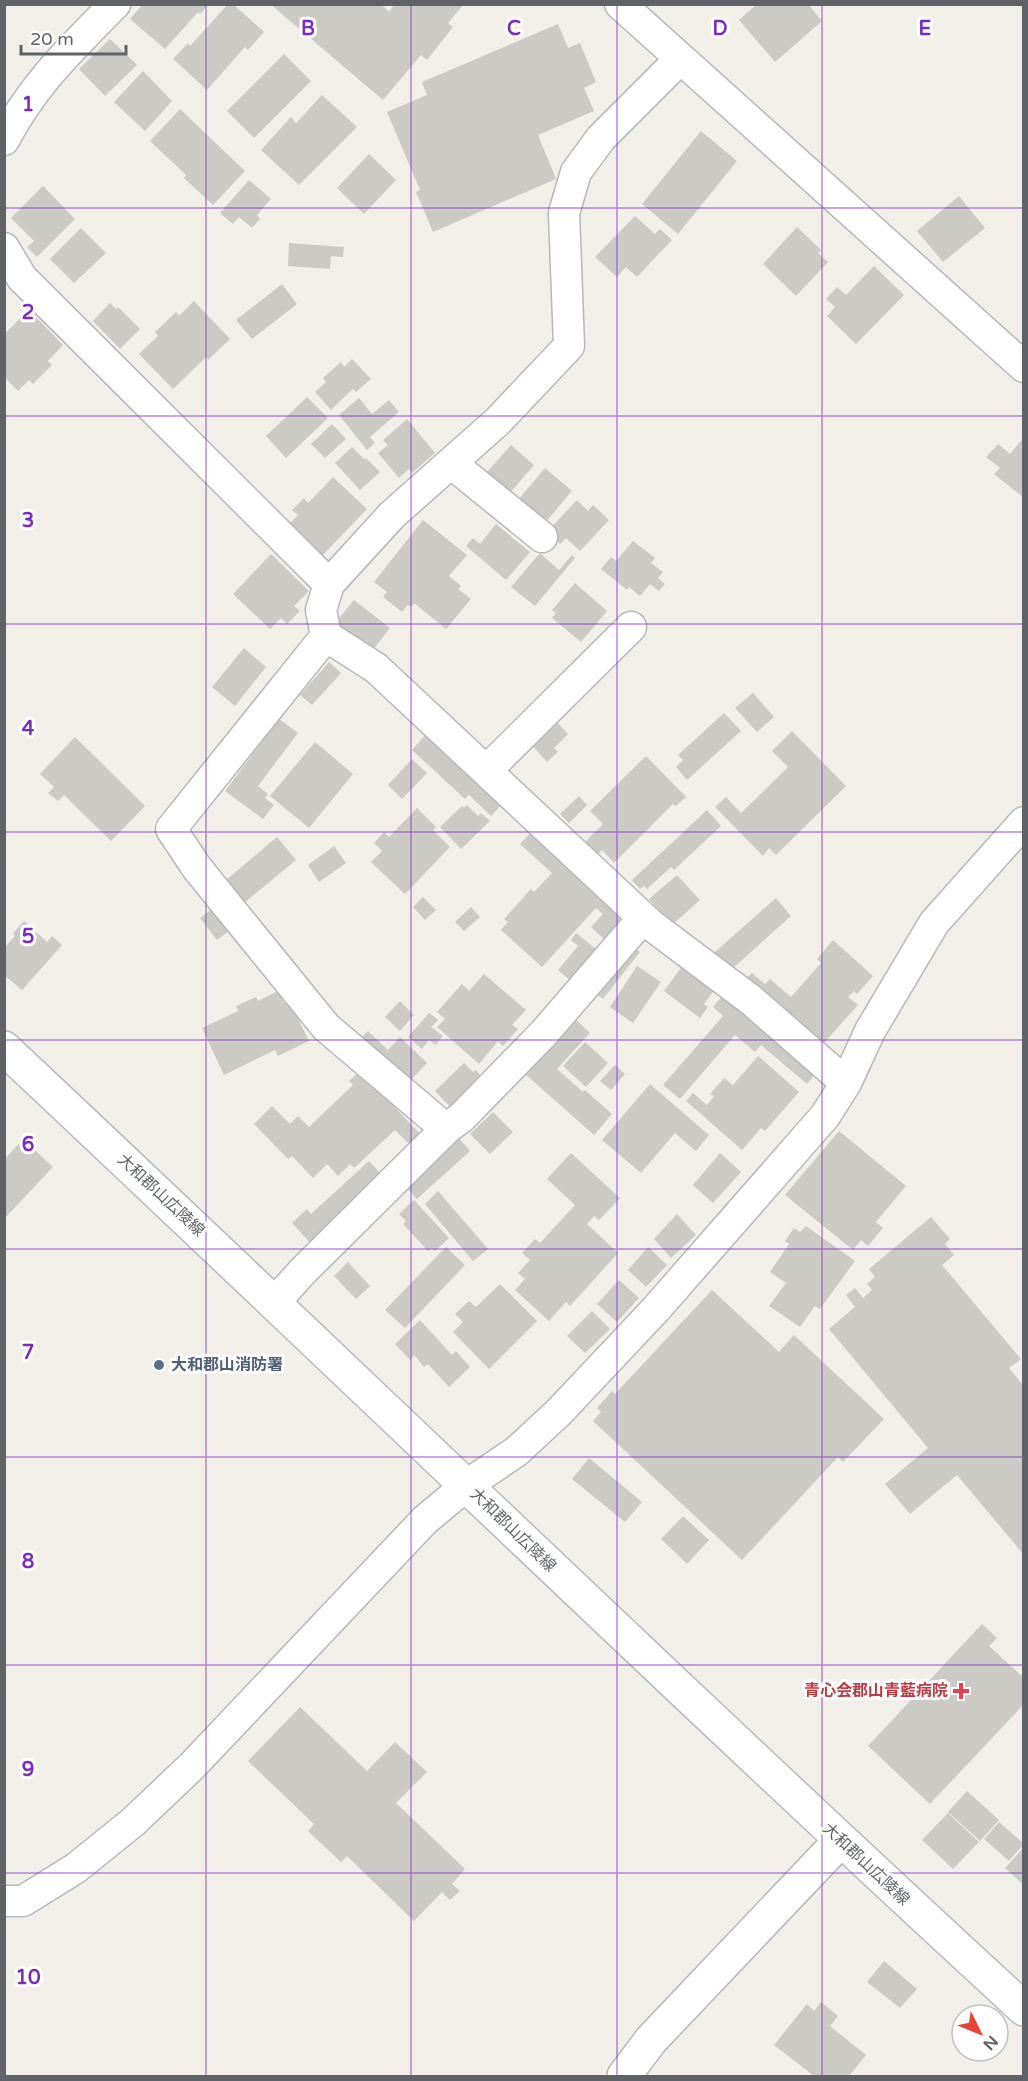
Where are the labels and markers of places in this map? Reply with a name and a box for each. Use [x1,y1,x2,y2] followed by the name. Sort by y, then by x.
[171,1355,283,1375] place label: 大和郡山消防署
[152,1358,166,1372] marker: 大和郡山消防署
[804,1681,948,1701] place label: 青心会郡山青藍病院
[952,1682,970,1700] marker: 青心会郡山青藍病院

